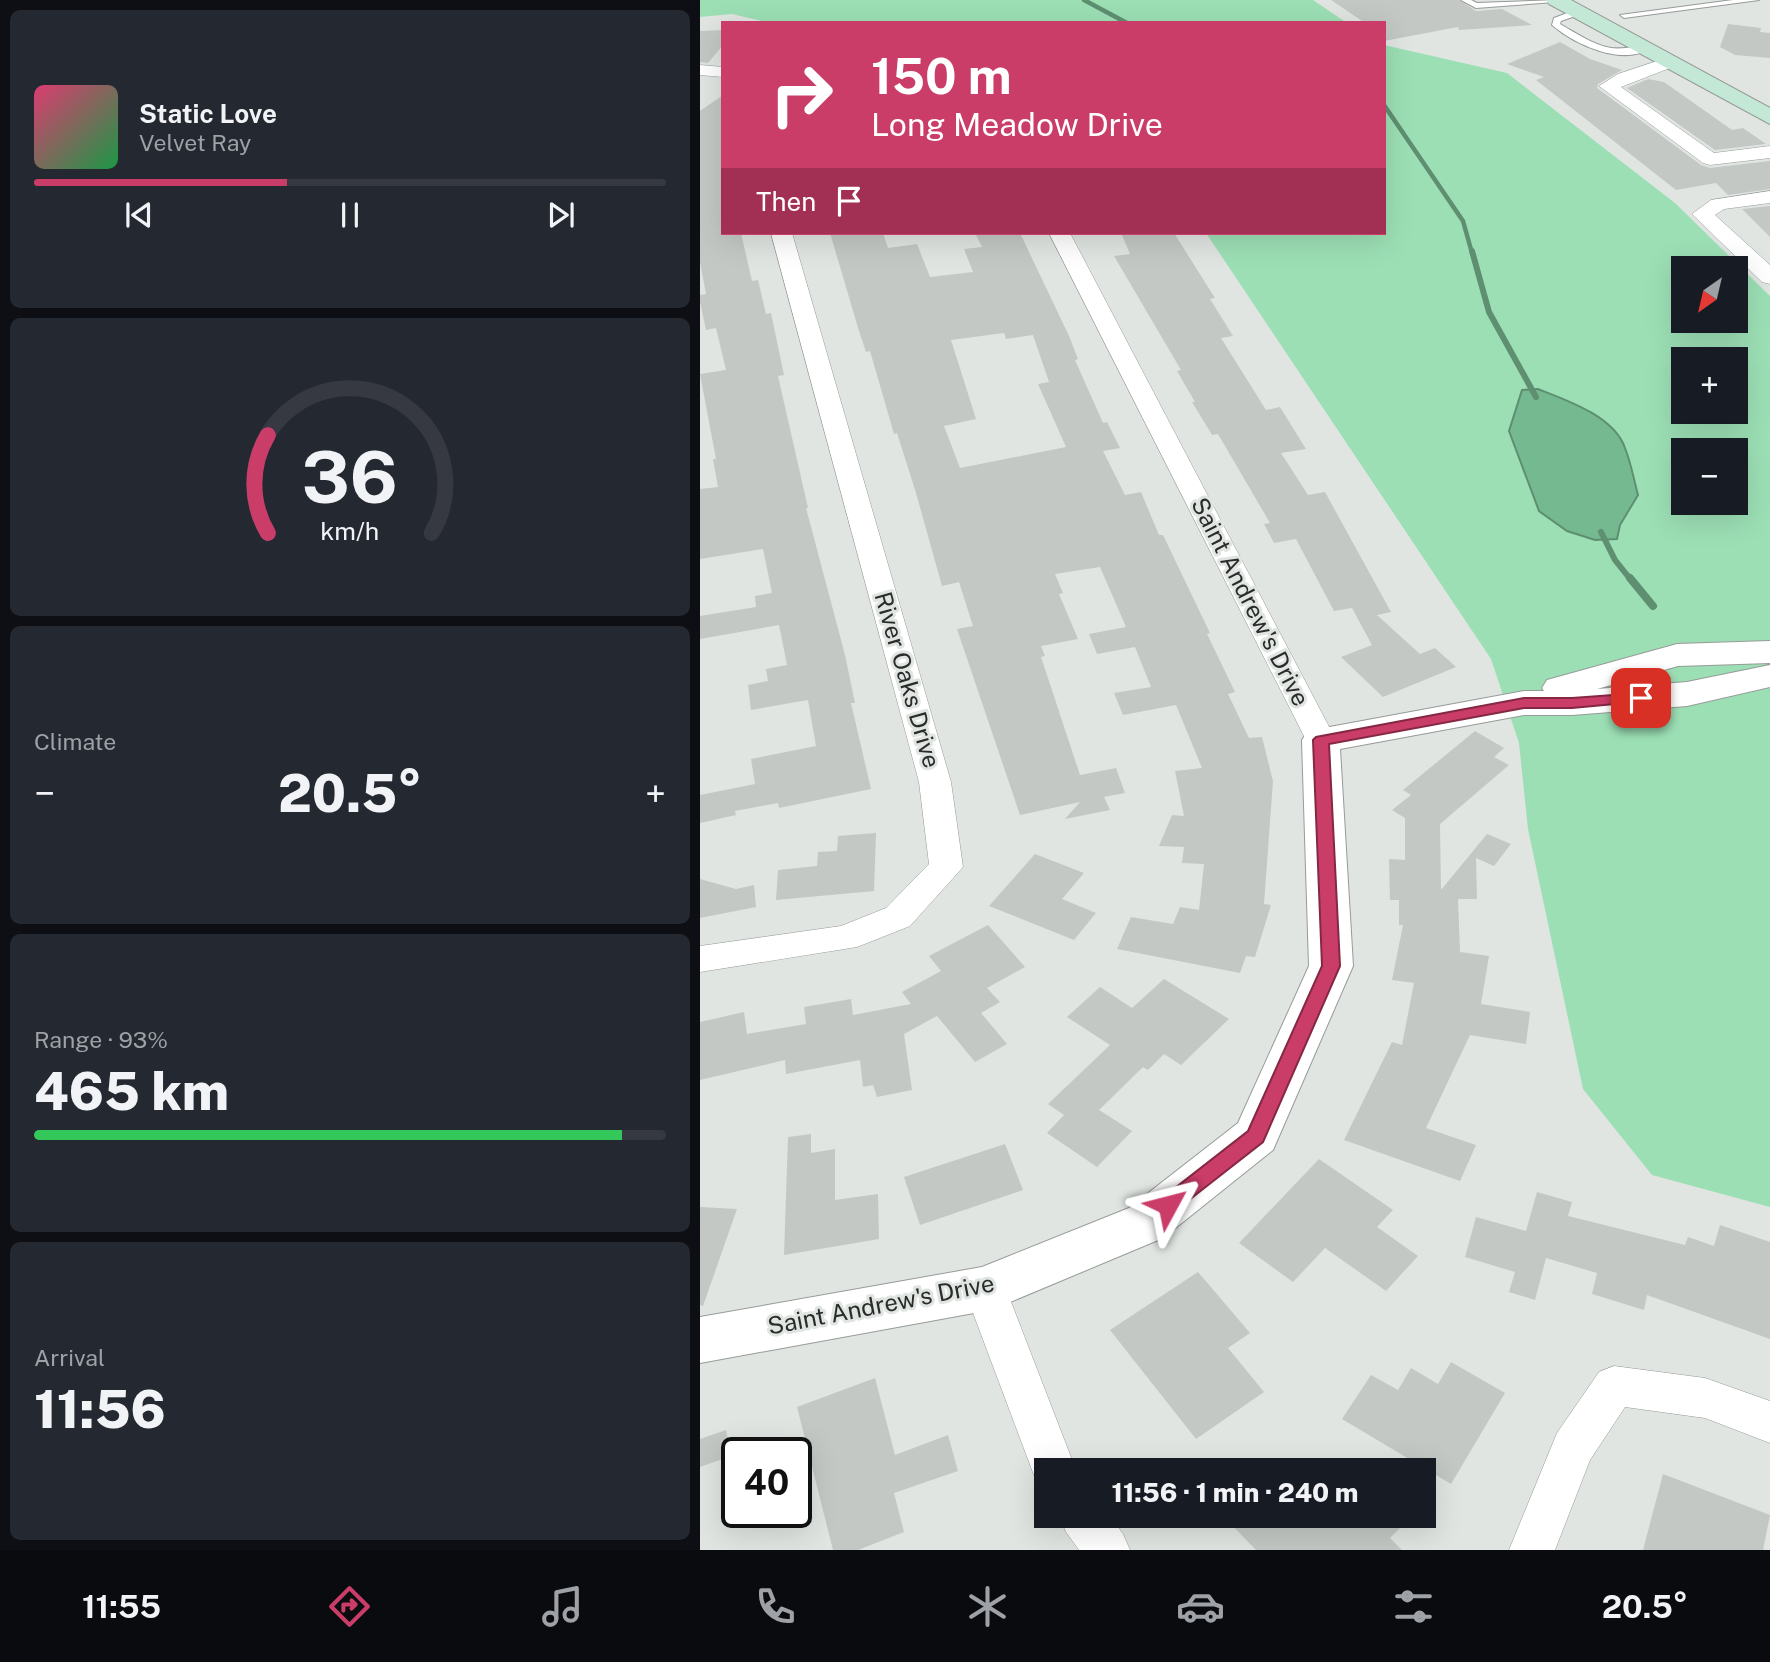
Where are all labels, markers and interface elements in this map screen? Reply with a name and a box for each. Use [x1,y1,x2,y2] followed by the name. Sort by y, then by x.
[871,47,1012,105] text: 150 m
[756,49,847,140] icon: right
[139,98,277,129] text: Static Love
[871,106,1163,143] text: Long Meadow Drive
[139,129,251,156] text: Velvet Ray
[830,182,868,220] icon: arrive
[756,186,816,217] text: Then
[120,196,158,234] icon: previous
[331,196,369,234] icon: pause
[542,196,580,234] icon: next
[1671,256,1748,332] north arrow
[1671,256,1748,515] map controls
[1671,347,1748,424] button: +
[302,434,398,519] text: 36
[1671,438,1748,515] button: −
[1186,493,1316,710] street label: Saint Andrew's Drive
[321,516,379,546] text: km/h
[869,588,946,771] street label: River Oaks Drive
[1611,668,1671,728] pin
[1622,679,1660,717] icon: arrive
[34,728,116,755] text: Climate
[278,763,422,824] text: 20.5°
[34,771,55,816] text: −
[645,771,666,816] text: +
[34,1026,168,1053] text: Range · 93%
[34,1061,229,1122] text: 465 km
[1131,1168,1205,1242] position arrow
[765,1268,997,1340] street label: Saint Andrew's Drive
[34,1344,105,1371] text: Arrival
[34,1379,166,1440] text: 11:56
[721,1437,812,1528] speed limit sign: 40
[1112,1477,1359,1508] text: 11:56 · 1 min · 240 m
[325,1582,374,1631] icon: directions
[538,1582,587,1631] icon: music
[751,1582,800,1631] icon: phone
[963,1582,1012,1631] icon: climate
[1176,1582,1225,1631] icon: car
[1389,1582,1438,1631] icon: filters
[82,1588,161,1625] text: 11:55
[1602,1588,1688,1625] text: 20.5°

